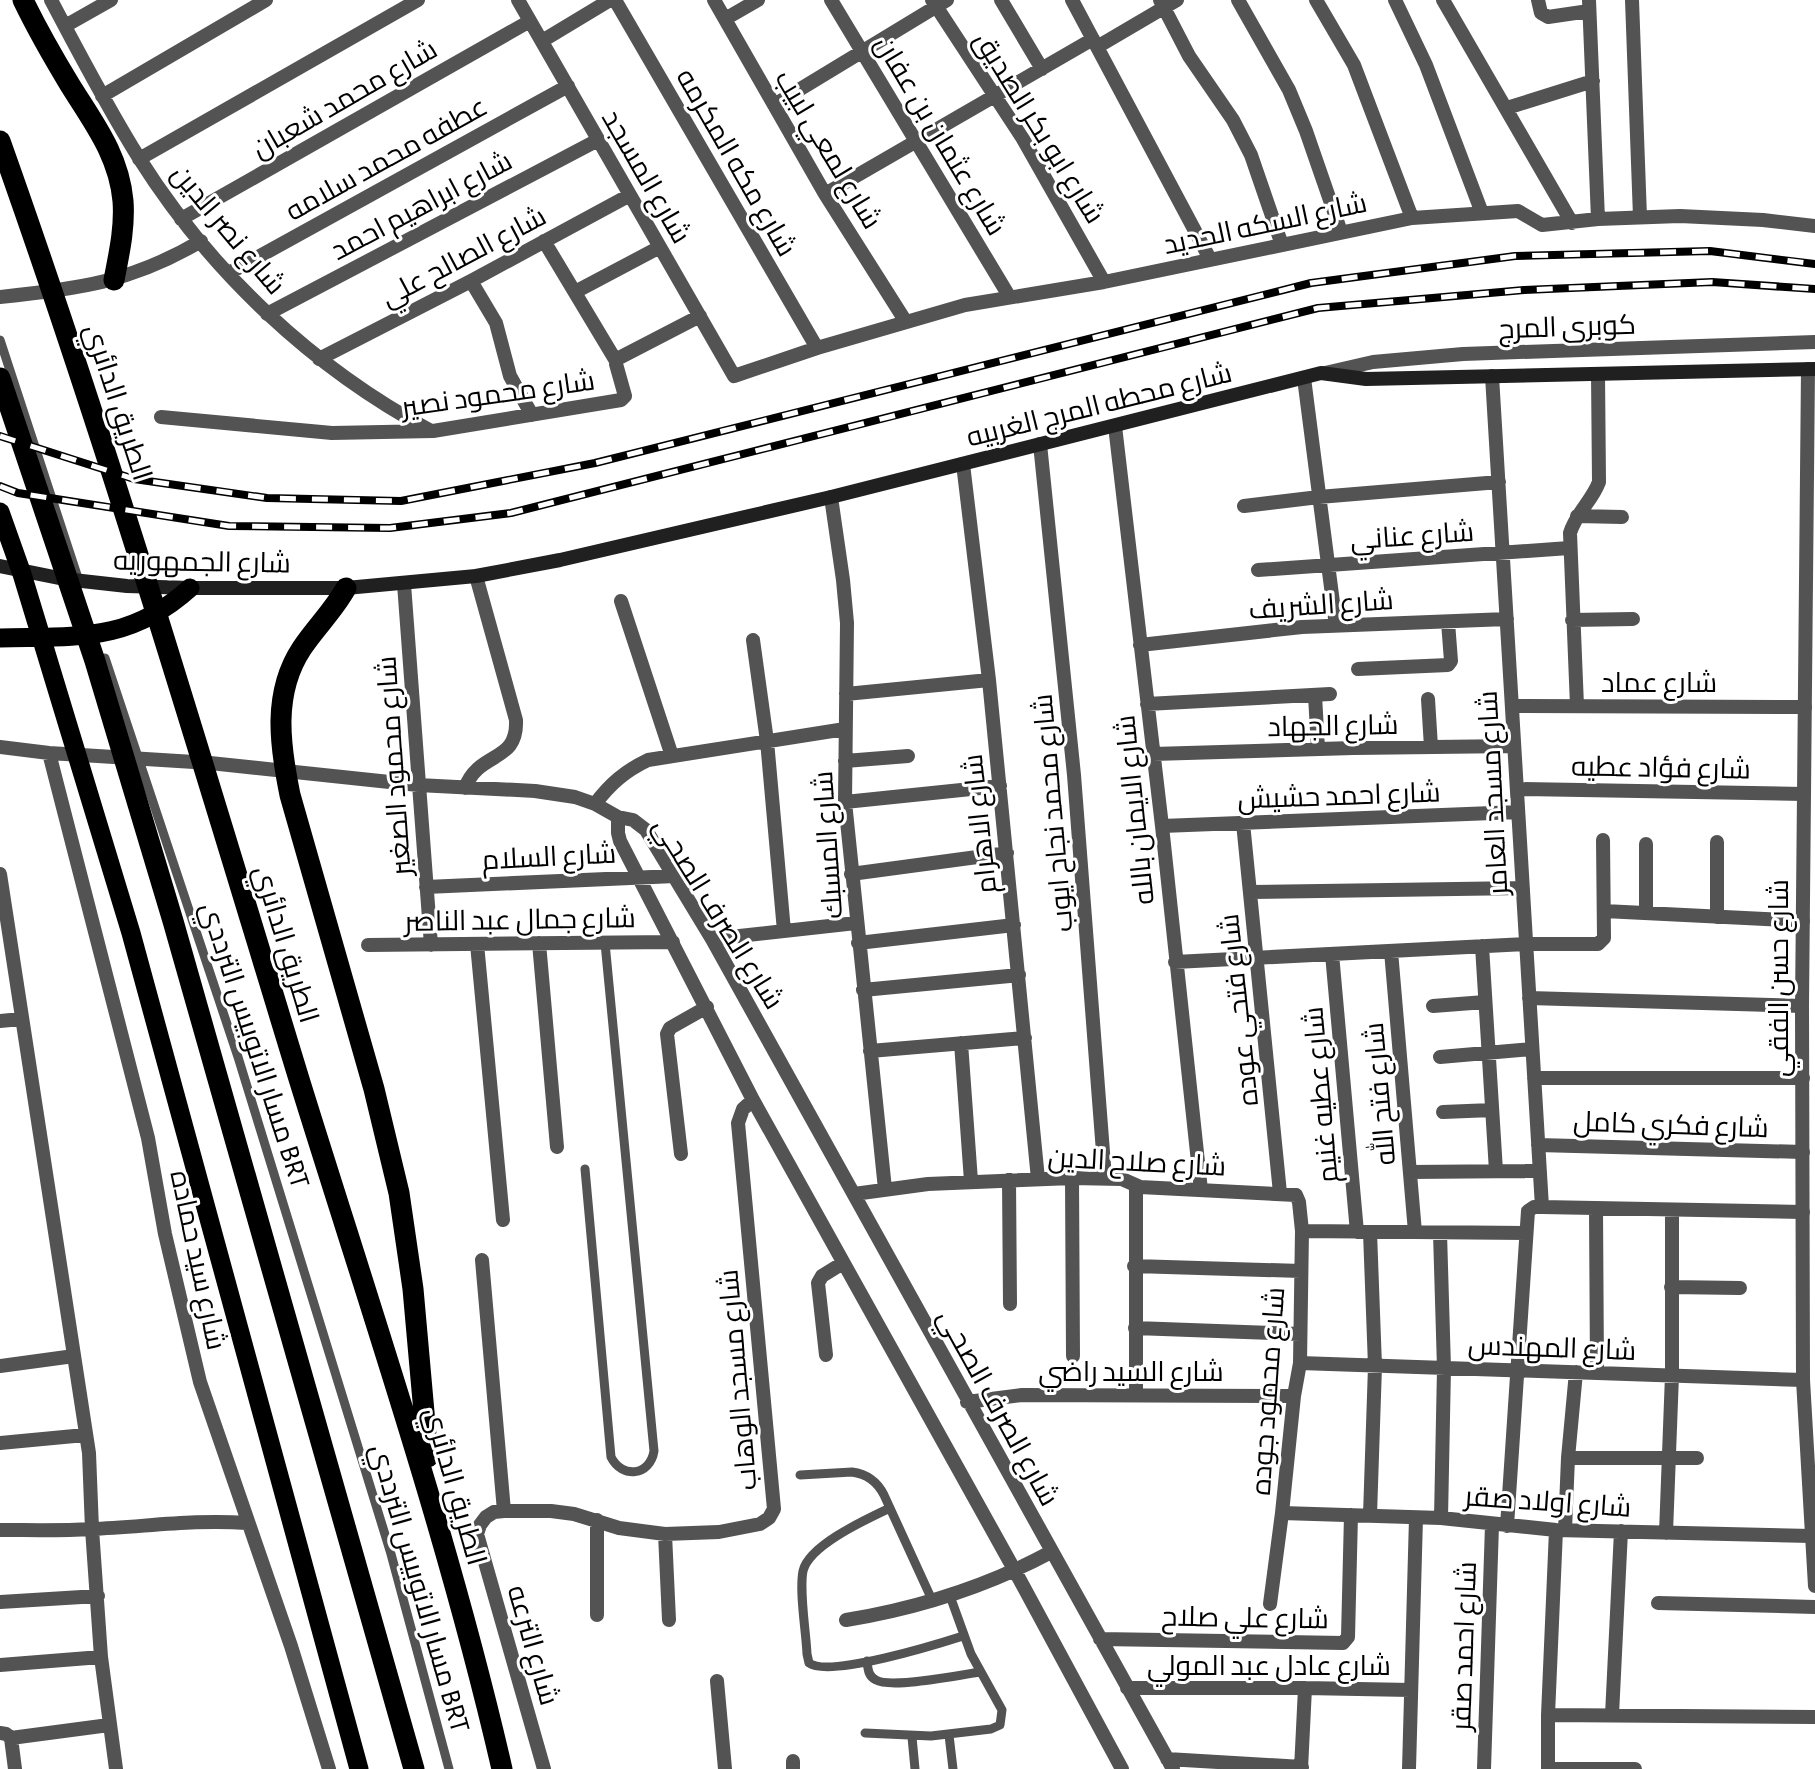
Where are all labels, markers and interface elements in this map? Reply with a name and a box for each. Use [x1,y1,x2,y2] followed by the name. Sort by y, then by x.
[966,27,1109,230] street label: شارع ابو بكر الصديق
[866,31,1011,242] street label: شارع عثمان بن عفان
[247,35,444,167] street label: شارع محمد شعبان
[668,64,801,263] street label: شارع مكه المكرمه
[764,65,886,237] street label: شارع لمعي لبيب
[281,93,492,227] street label: عطفه محمد سلامه
[593,105,695,250] street label: شارع المسجد
[326,146,519,270] street label: شارع ابراهيم احمد
[163,160,290,302] street label: شارع نصر الدين
[1161,189,1370,263] street label: شارع السكه الحديد
[376,202,554,318] street label: شارع الصالح علي
[1498,312,1637,347] street label: كوبرى المرج
[73,321,156,486] street label: الطريق الدائري
[964,358,1236,455] street label: شارع محطه المرج الغربيه
[398,367,597,426] street label: شارع محمود نصير
[1349,518,1475,561] street label: شارع عناني
[113,546,291,582] street label: شارع الجمهوريه
[1248,586,1395,628] street label: شارع الشريف
[372,655,420,879] street label: شارع محمود الصغير
[1601,669,1717,701] street label: شارع عماد
[1474,690,1516,898] street label: شارع مسجد العامر
[1029,692,1081,933] street label: شارع محمد نجاح ايوب
[1267,711,1399,745] street label: شارع الجهاد
[1111,713,1163,906] street label: شارع الايمان بالله
[959,752,1006,895] street label: شارع الاهرام
[1571,752,1751,788] street label: شارع فؤاد عطيه
[809,770,851,920] street label: شارع المسبك
[1237,778,1441,818] street label: شارع احمد حشيش
[642,813,788,1018] street label: شارع الصرف الصحي
[481,839,617,879] street label: شارع السلام
[242,863,322,1028] street label: الطريق الدائري
[1765,879,1800,1077] street label: شارع حسن الفقي
[189,899,314,1194] street label: مسار الاتوبيس الترددي BRT
[402,904,636,940] street label: شارع جمال عبد الناصر
[1215,912,1270,1107] street label: شارع فتحي عوده
[1299,1005,1348,1184] street label: شارع عطيه غنيم
[1355,1021,1404,1167] street label: شارع فتح الله
[1572,1108,1769,1149] street label: شارع فكري كامل
[1047,1143,1227,1185] street label: شارع صلاح الدين
[161,1168,231,1353] street label: شارع سيد حماده
[714,1268,766,1491] street label: شارع مسجد الوهاب
[1247,1286,1293,1496] street label: شارع محمود جوده
[926,1305,1064,1514] street label: شارع الصرف الصحي
[1467,1331,1637,1369] street label: شارع المهندس
[1038,1358,1224,1392] street label: شارع السيد راضي
[412,1404,490,1570] street label: الطريق الدائري
[359,1441,474,1738] street label: مسار الاتوبيس الترددي BRT
[1461,1482,1632,1526] street label: شارع اولاد صقر
[1447,1561,1485,1733] street label: شارع احمد صقر
[499,1582,564,1710] street label: شارع الترعه
[1161,1603,1329,1640] street label: شارع علي صلاح
[1147,1652,1391,1687] street label: شارع عادل عبد المولي

